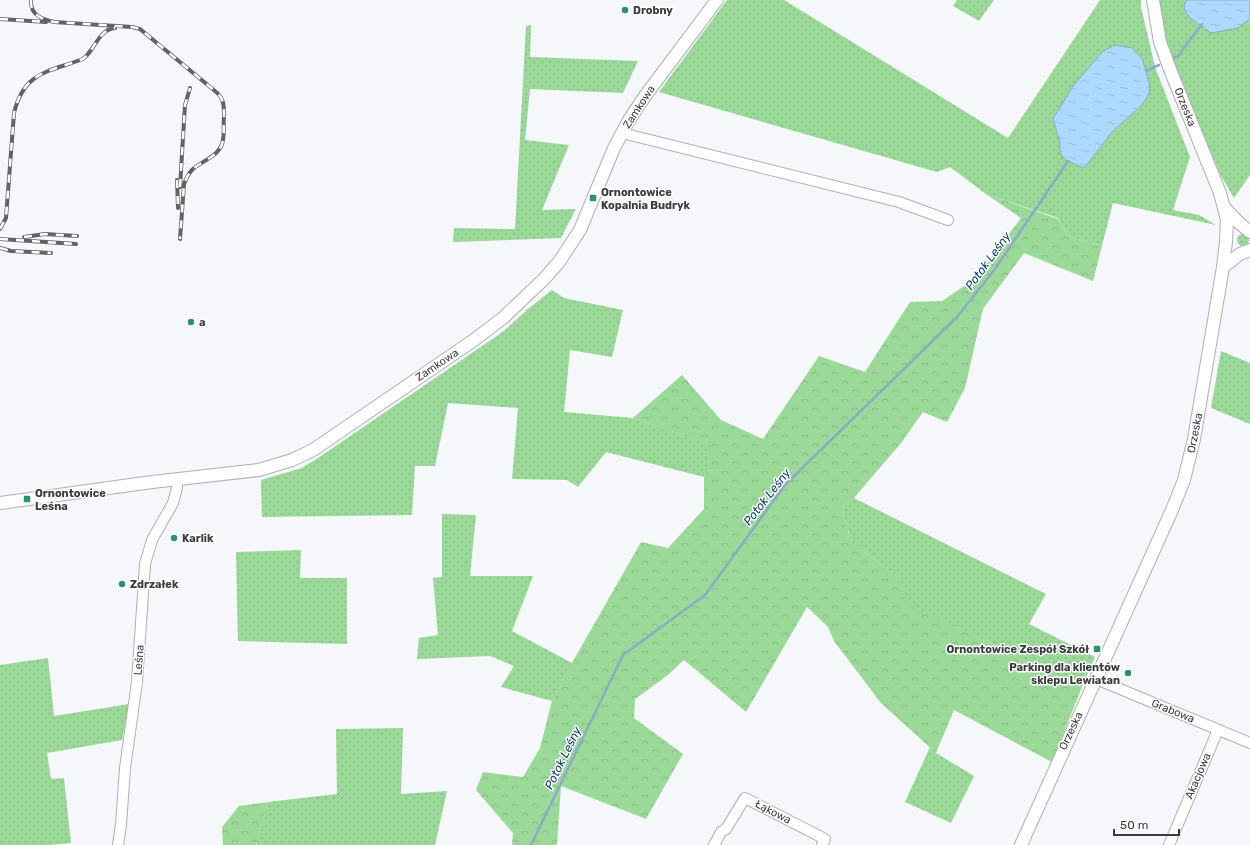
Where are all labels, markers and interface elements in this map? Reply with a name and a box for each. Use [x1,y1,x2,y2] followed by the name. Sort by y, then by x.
[633,4,673,17] place label: Drobny
[620,5,630,15] marker: Drobny
[620,83,658,131] street label: Zamkowa
[1171,86,1199,128] street label: Orzeska
[601,186,691,212] place label: Ornontowice Kopalnia Budryk
[588,193,598,203] marker: Ornontowice Kopalnia Budryk
[962,229,1014,293] water label: Potok Leśny
[199,316,206,329] place label: a
[186,317,196,327] marker: a
[413,346,461,384] street label: Zamkowa
[1185,412,1205,454] street label: Orzeska
[741,466,794,528] water label: Potok Leśny
[35,487,106,513] place label: Ornontowice Leśna
[22,494,32,504] marker: Ornontowice Leśna
[182,532,214,545] place label: Karlik
[169,533,179,543] marker: Karlik
[130,578,179,591] place label: Zdrzałek
[117,579,127,589] marker: Zdrzałek
[946,643,1089,656] place label: Ornontowice Zespół Szkół
[131,644,147,676] street label: Leśna
[1092,644,1102,654] marker: Ornontowice Zespół Szkół
[1009,661,1120,687] place label: Parking dla klientów sklepu Lewiatan
[1123,668,1133,678] marker: Parking dla klientów sklepu Lewiatan
[1150,697,1196,725] street label: Grabowa
[1057,710,1085,752] street label: Orzeska
[542,724,584,792] water label: Potok Leśny
[1182,751,1214,801] street label: Akacjowa
[753,797,793,827] street label: Łąkowa
[1114,811,1179,837] scale bar
[1120,818,1148,832] text: 50 m

